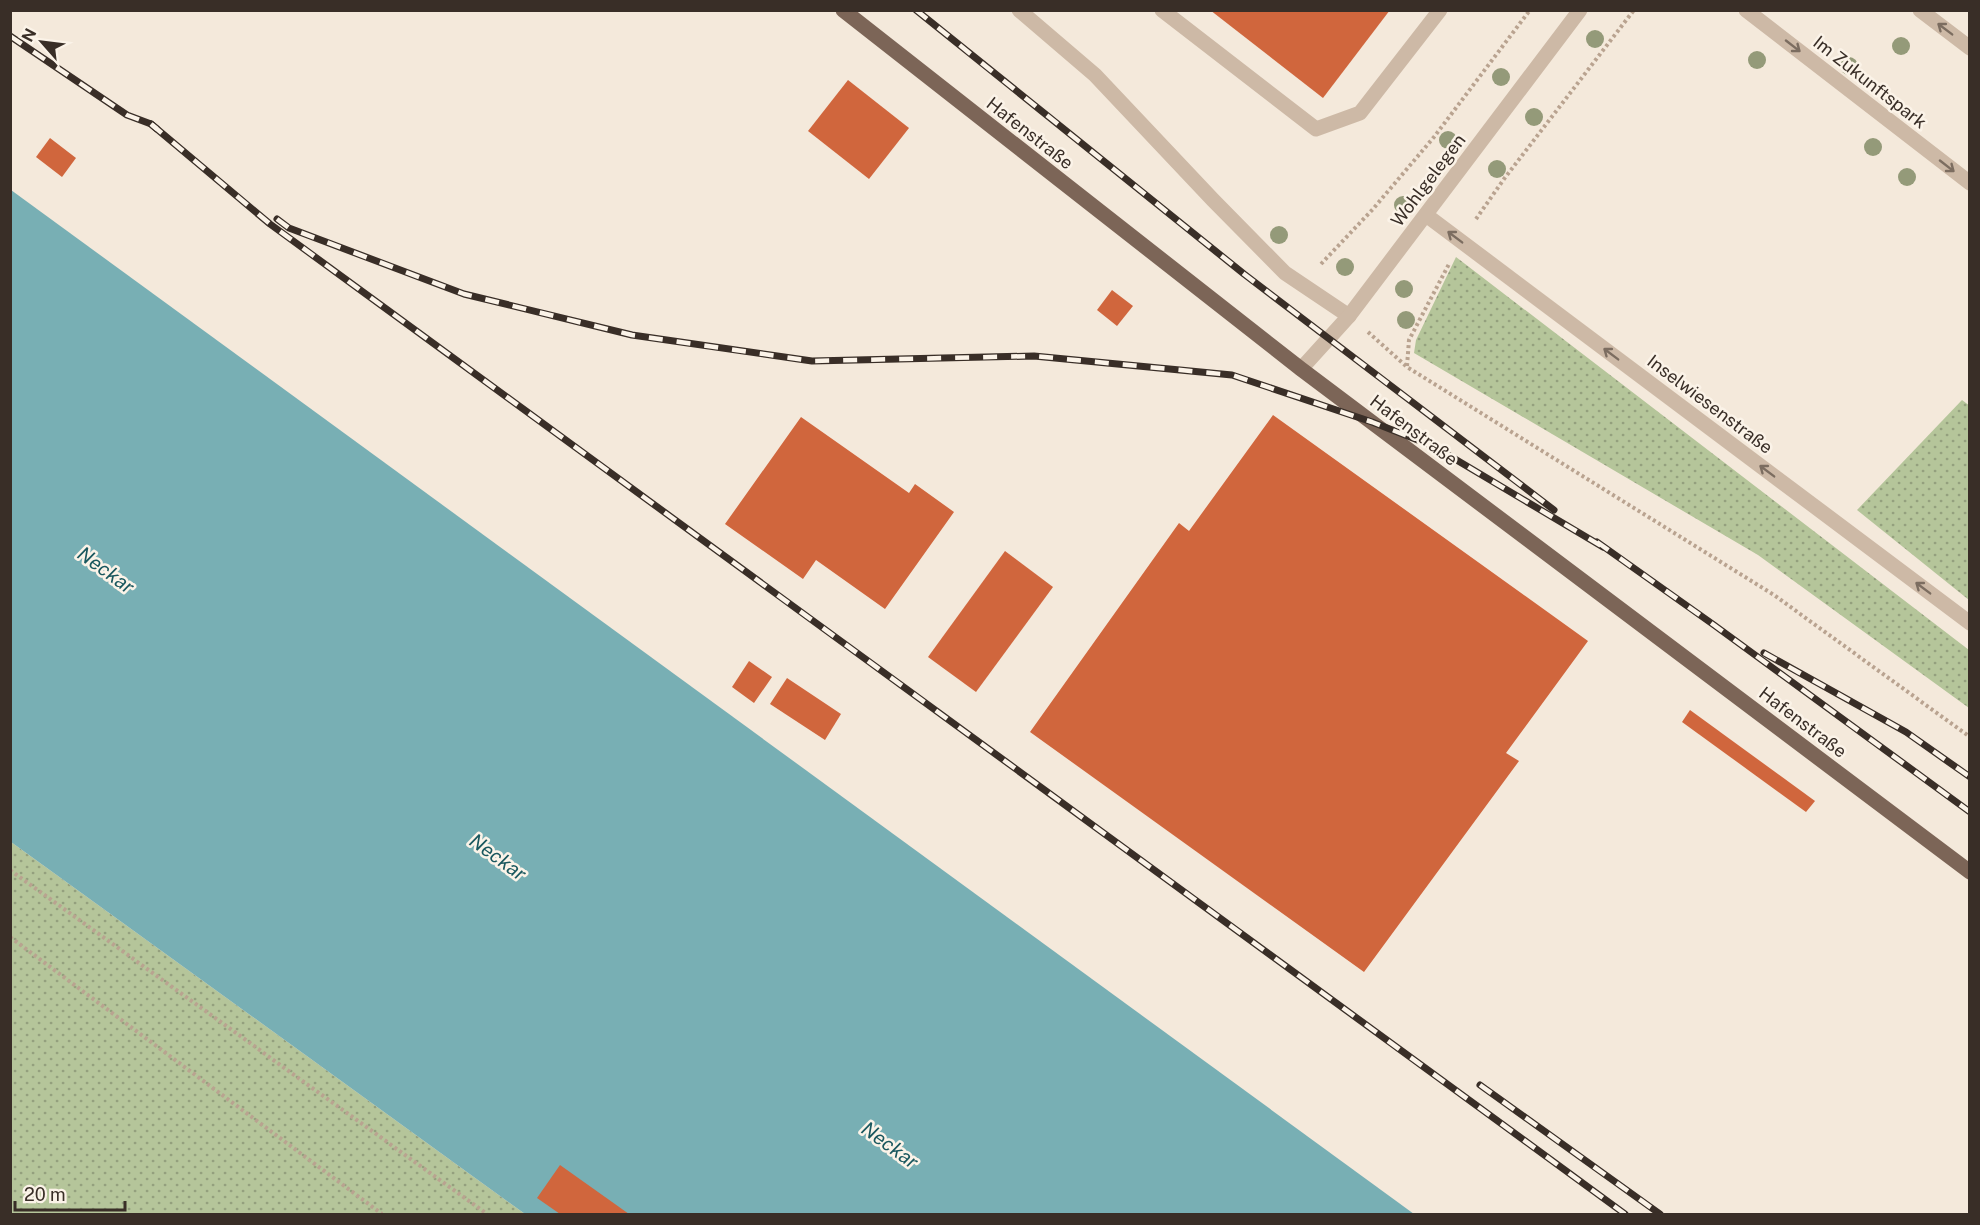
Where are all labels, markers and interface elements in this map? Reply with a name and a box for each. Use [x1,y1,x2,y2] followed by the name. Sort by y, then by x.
[12,12,72,72] north arrow
[1937,23,1953,36] one-way arrow
[18,25,41,45] text: N
[1809,31,1931,133] street label: Im Zukunftspark
[1784,40,1800,53] one-way arrow
[982,93,1078,173] street label: Hafenstraße
[1386,130,1470,230] street label: Wohlgelegen
[1938,159,1954,172] one-way arrow
[1448,231,1464,243] one-way arrow
[1603,348,1619,361] one-way arrow
[1643,350,1777,458] street label: Inselwiesenstraße
[1366,390,1462,470] street label: Hafenstraße
[1759,465,1775,478] one-way arrow
[73,541,139,599] water label: Neckar
[1915,582,1931,595] one-way arrow
[1755,682,1851,762] street label: Hafenstraße
[465,828,531,886] water label: Neckar
[857,1116,923,1174] water label: Neckar
[15,1174,124,1212] scale bar
[24,1184,66,1205] text: 20 m

